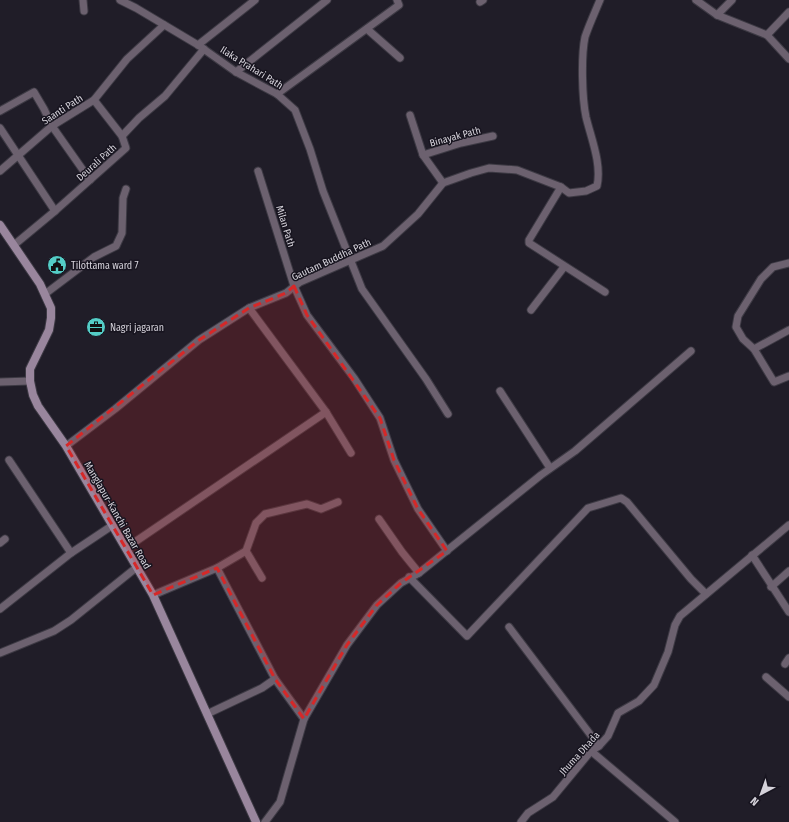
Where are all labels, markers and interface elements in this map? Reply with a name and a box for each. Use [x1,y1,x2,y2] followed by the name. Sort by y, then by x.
[218,44,285,92] street label: Ilaka Prahari Path
[40,92,85,127] street label: Saanti Path
[428,124,482,150] street label: Binayak Path
[74,142,119,184] street label: Deurali Path
[273,204,297,249] street label: Milan Path
[290,236,373,284] street label: Gautam Buddha Path
[46,254,68,276] public building icon: Tilottama ward 7
[71,260,139,272] place label: Tilottama ward 7
[85,316,107,338] office icon: Nagri jagaran
[110,322,164,334] place label: Nagri jagaran
[81,460,153,571] street label: Manglapur-Kanchi Bazar Road
[557,729,602,778] street label: Jhuma Dhada
[741,774,781,814] north arrow
[748,794,762,808] text: N

